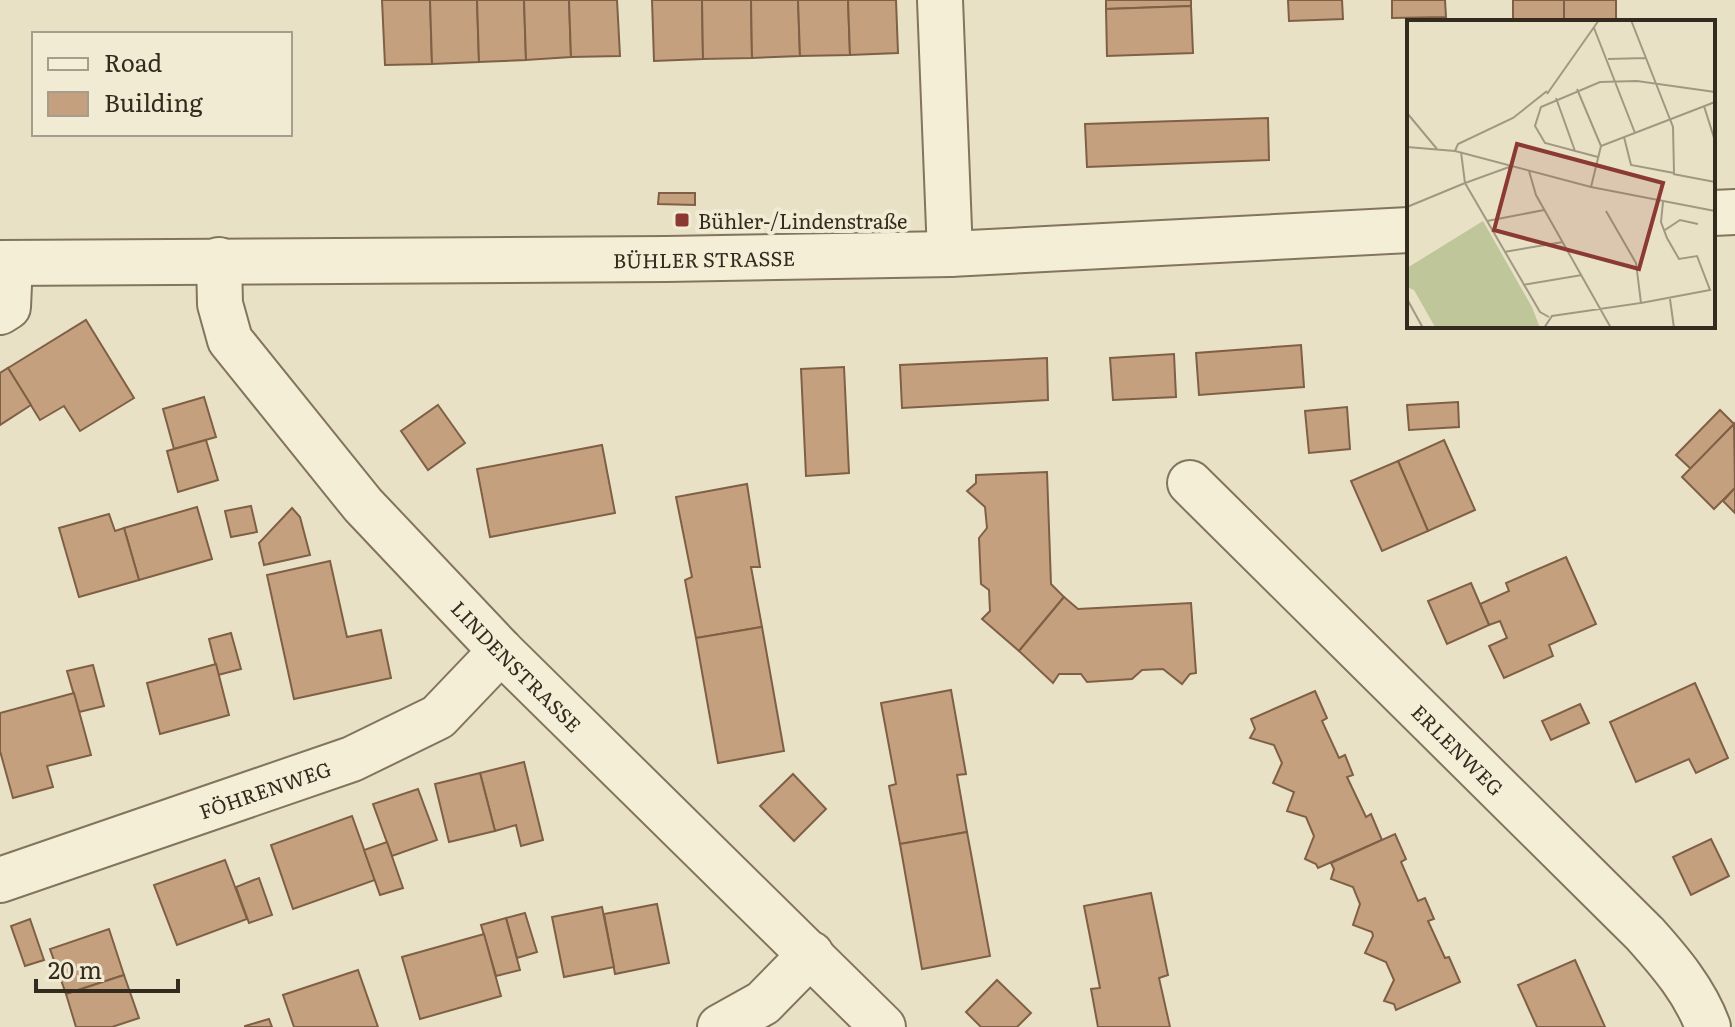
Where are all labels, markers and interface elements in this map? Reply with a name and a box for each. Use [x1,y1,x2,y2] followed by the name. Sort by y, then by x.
[1407,20,1715,328] inset map
[32,32,292,136] legend
[104,44,163,79] text: Road
[104,84,203,119] text: Building
[698,205,907,235] place label: Bühler-/Lindenstraße
[673,211,691,229] marker: Bühler-/Lindenstraße
[613,242,795,274] street label: BÜHLER STRASSE
[445,593,589,738] street label: LINDENSTRASSE
[1406,697,1511,802] street label: ERLENWEG
[195,752,335,826] street label: FÖHRENWEG
[36,943,178,993] scale bar
[48,951,102,986] text: 20 m

